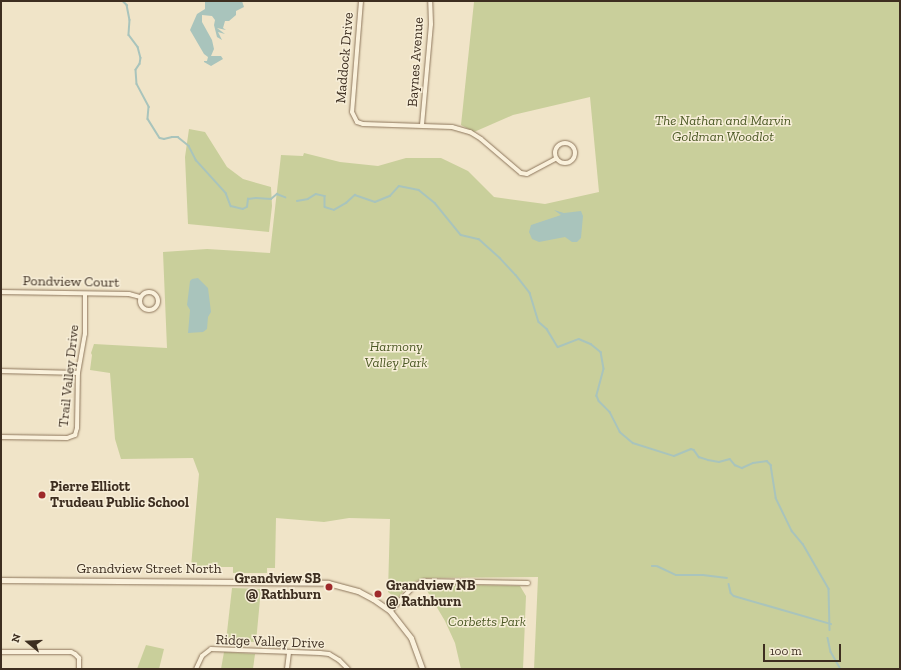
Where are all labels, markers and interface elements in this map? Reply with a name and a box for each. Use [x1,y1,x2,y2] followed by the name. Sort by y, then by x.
[333,12,357,104] street label: Maddock Drive
[404,16,428,108] street label: Baynes Avenue
[655,113,791,146] park label: The Nathan and Marvin Goldman Woodlot
[22,273,120,291] street label: Pondview Court
[55,323,83,429] street label: Trail Valley Drive
[364,339,428,372] park label: Harmony Valley Park
[50,479,189,512] place label: Pierre Elliott Trudeau Public School
[37,490,47,500] marker: Pierre Elliott Trudeau Public School
[76,561,222,577] street label: Grandview Street North
[234,571,321,604] place label: Grandview SB @ Rathburn
[386,578,476,610] place label: Grandview NB @ Rathburn
[324,582,334,592] marker: Grandview SB @ Rathburn
[373,589,383,599] marker: Grandview NB @ Rathburn
[448,614,526,630] park label: Corbetts Park
[8,622,48,662] north arrow
[9,632,24,644] text: N
[215,632,325,652] street label: Ridge Valley Drive
[765,636,843,662] scale bar
[770,644,802,658] text: 100 m

